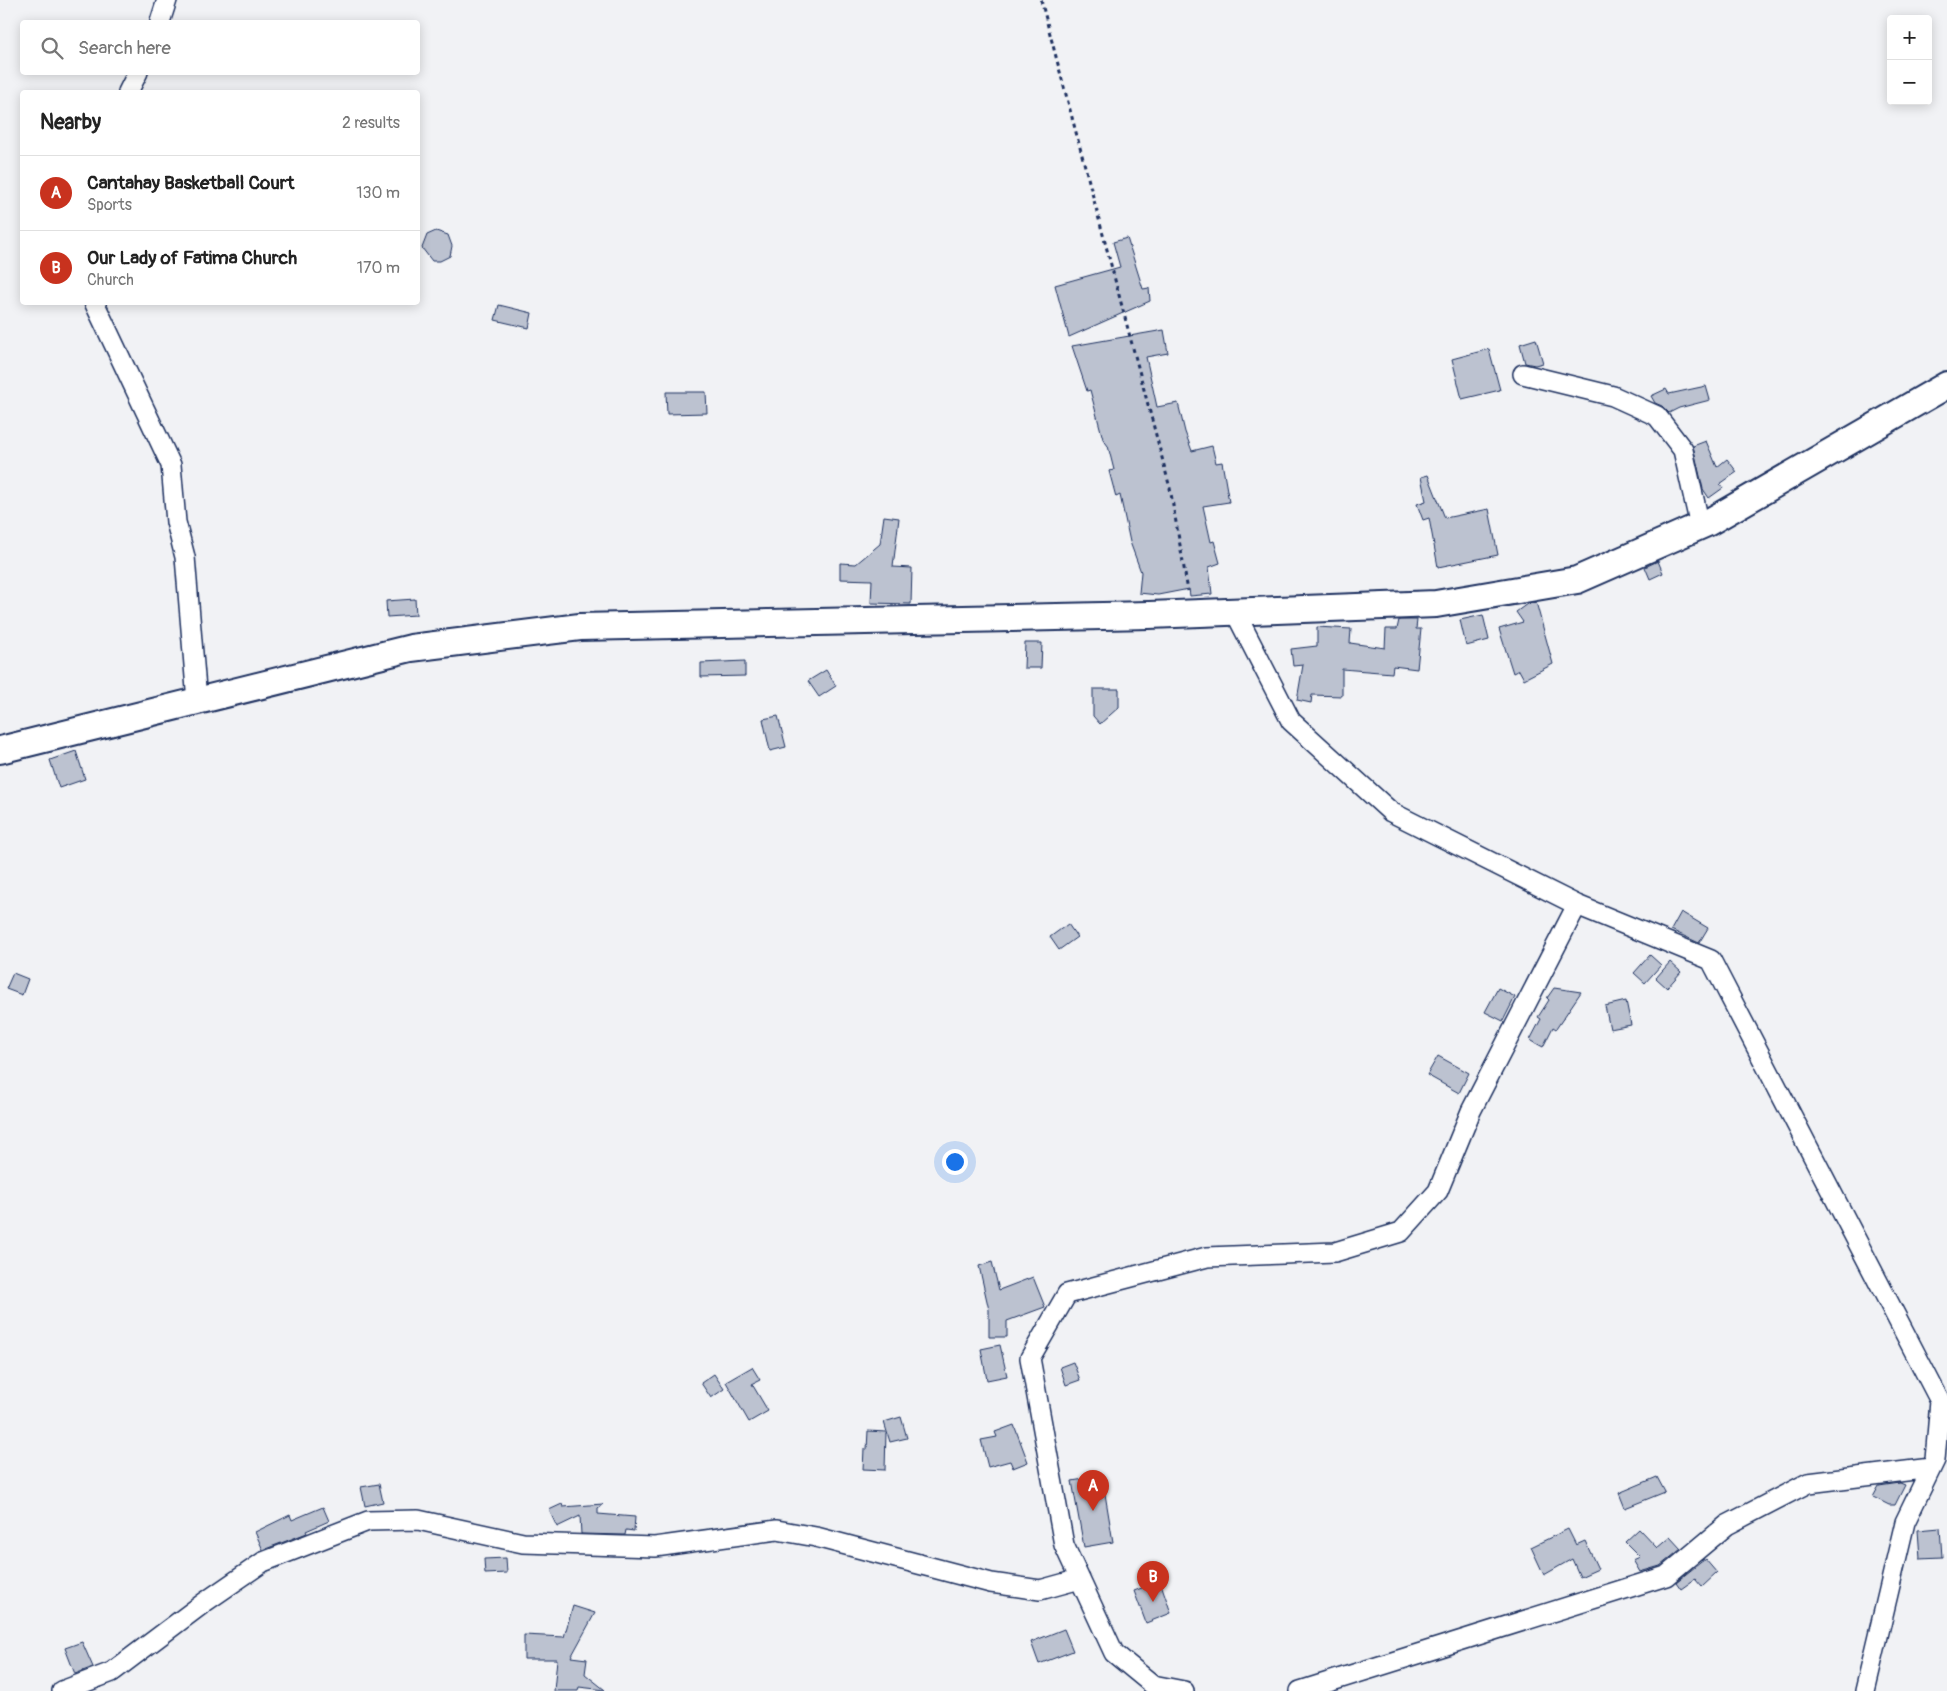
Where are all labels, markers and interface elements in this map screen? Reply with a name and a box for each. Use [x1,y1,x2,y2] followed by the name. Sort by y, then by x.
[1887,15,1932,105] map controls
[1887,15,1932,60] button: +
[20,20,420,75] search box
[38,34,66,62] icon: search
[78,36,171,60] text: Search here
[1887,60,1932,105] button: −
[40,109,101,136] text: Nearby
[342,113,400,133] text: 2 results
[87,171,294,195] text: Cantahay Basketball Court
[51,183,61,203] text: A
[356,183,400,203] text: 130 m
[87,195,132,215] text: Sports
[87,246,297,270] text: Our Lady of Fatima Church
[51,258,61,278] text: B
[357,258,400,278] text: 170 m
[87,270,134,290] text: Church
[942,1149,968,1175] your location
[1077,1470,1109,1511] pin: A
[1137,1561,1169,1602] pin: B

